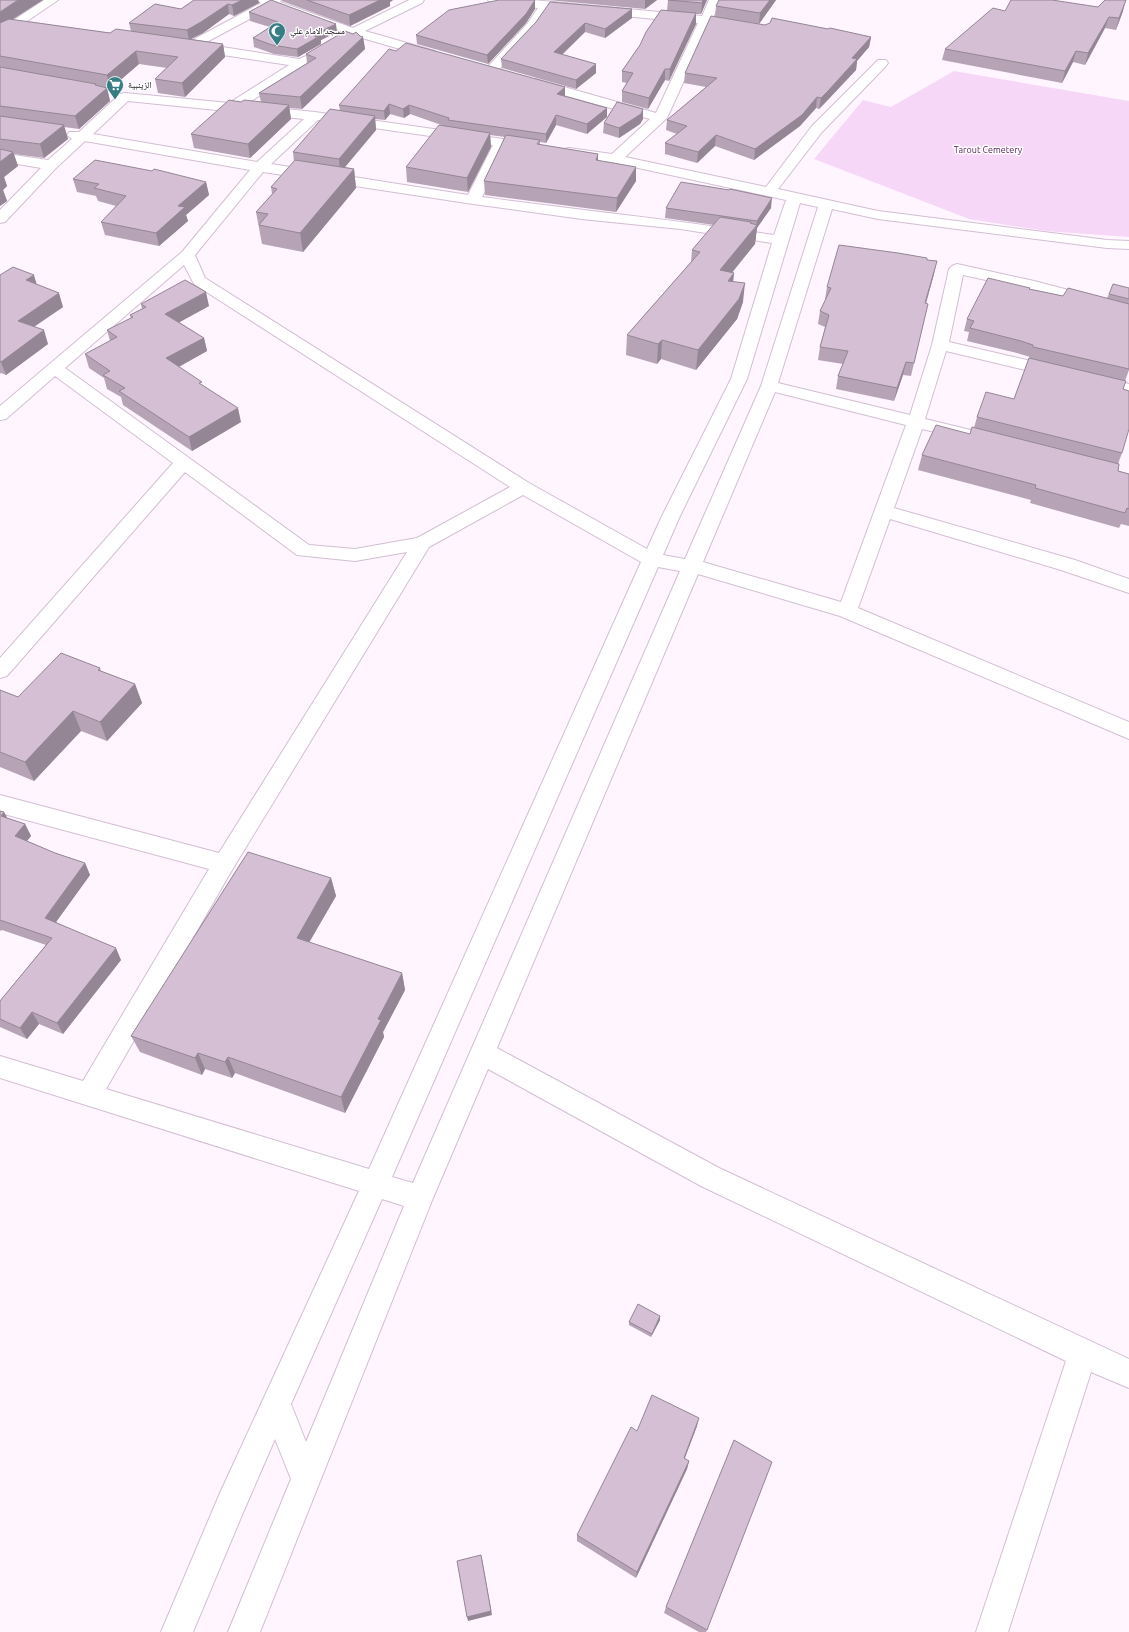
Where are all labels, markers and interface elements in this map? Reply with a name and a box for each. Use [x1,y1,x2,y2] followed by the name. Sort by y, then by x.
[267,21,287,46] mosque icon: مسجد الامام علي
[290,26,345,38] place label: مسجد الامام علي
[105,75,125,100] supermarket icon: الزينبية
[128,80,151,90] place label: الزينبية
[954,145,1023,155] park label: Tarout Cemetery

